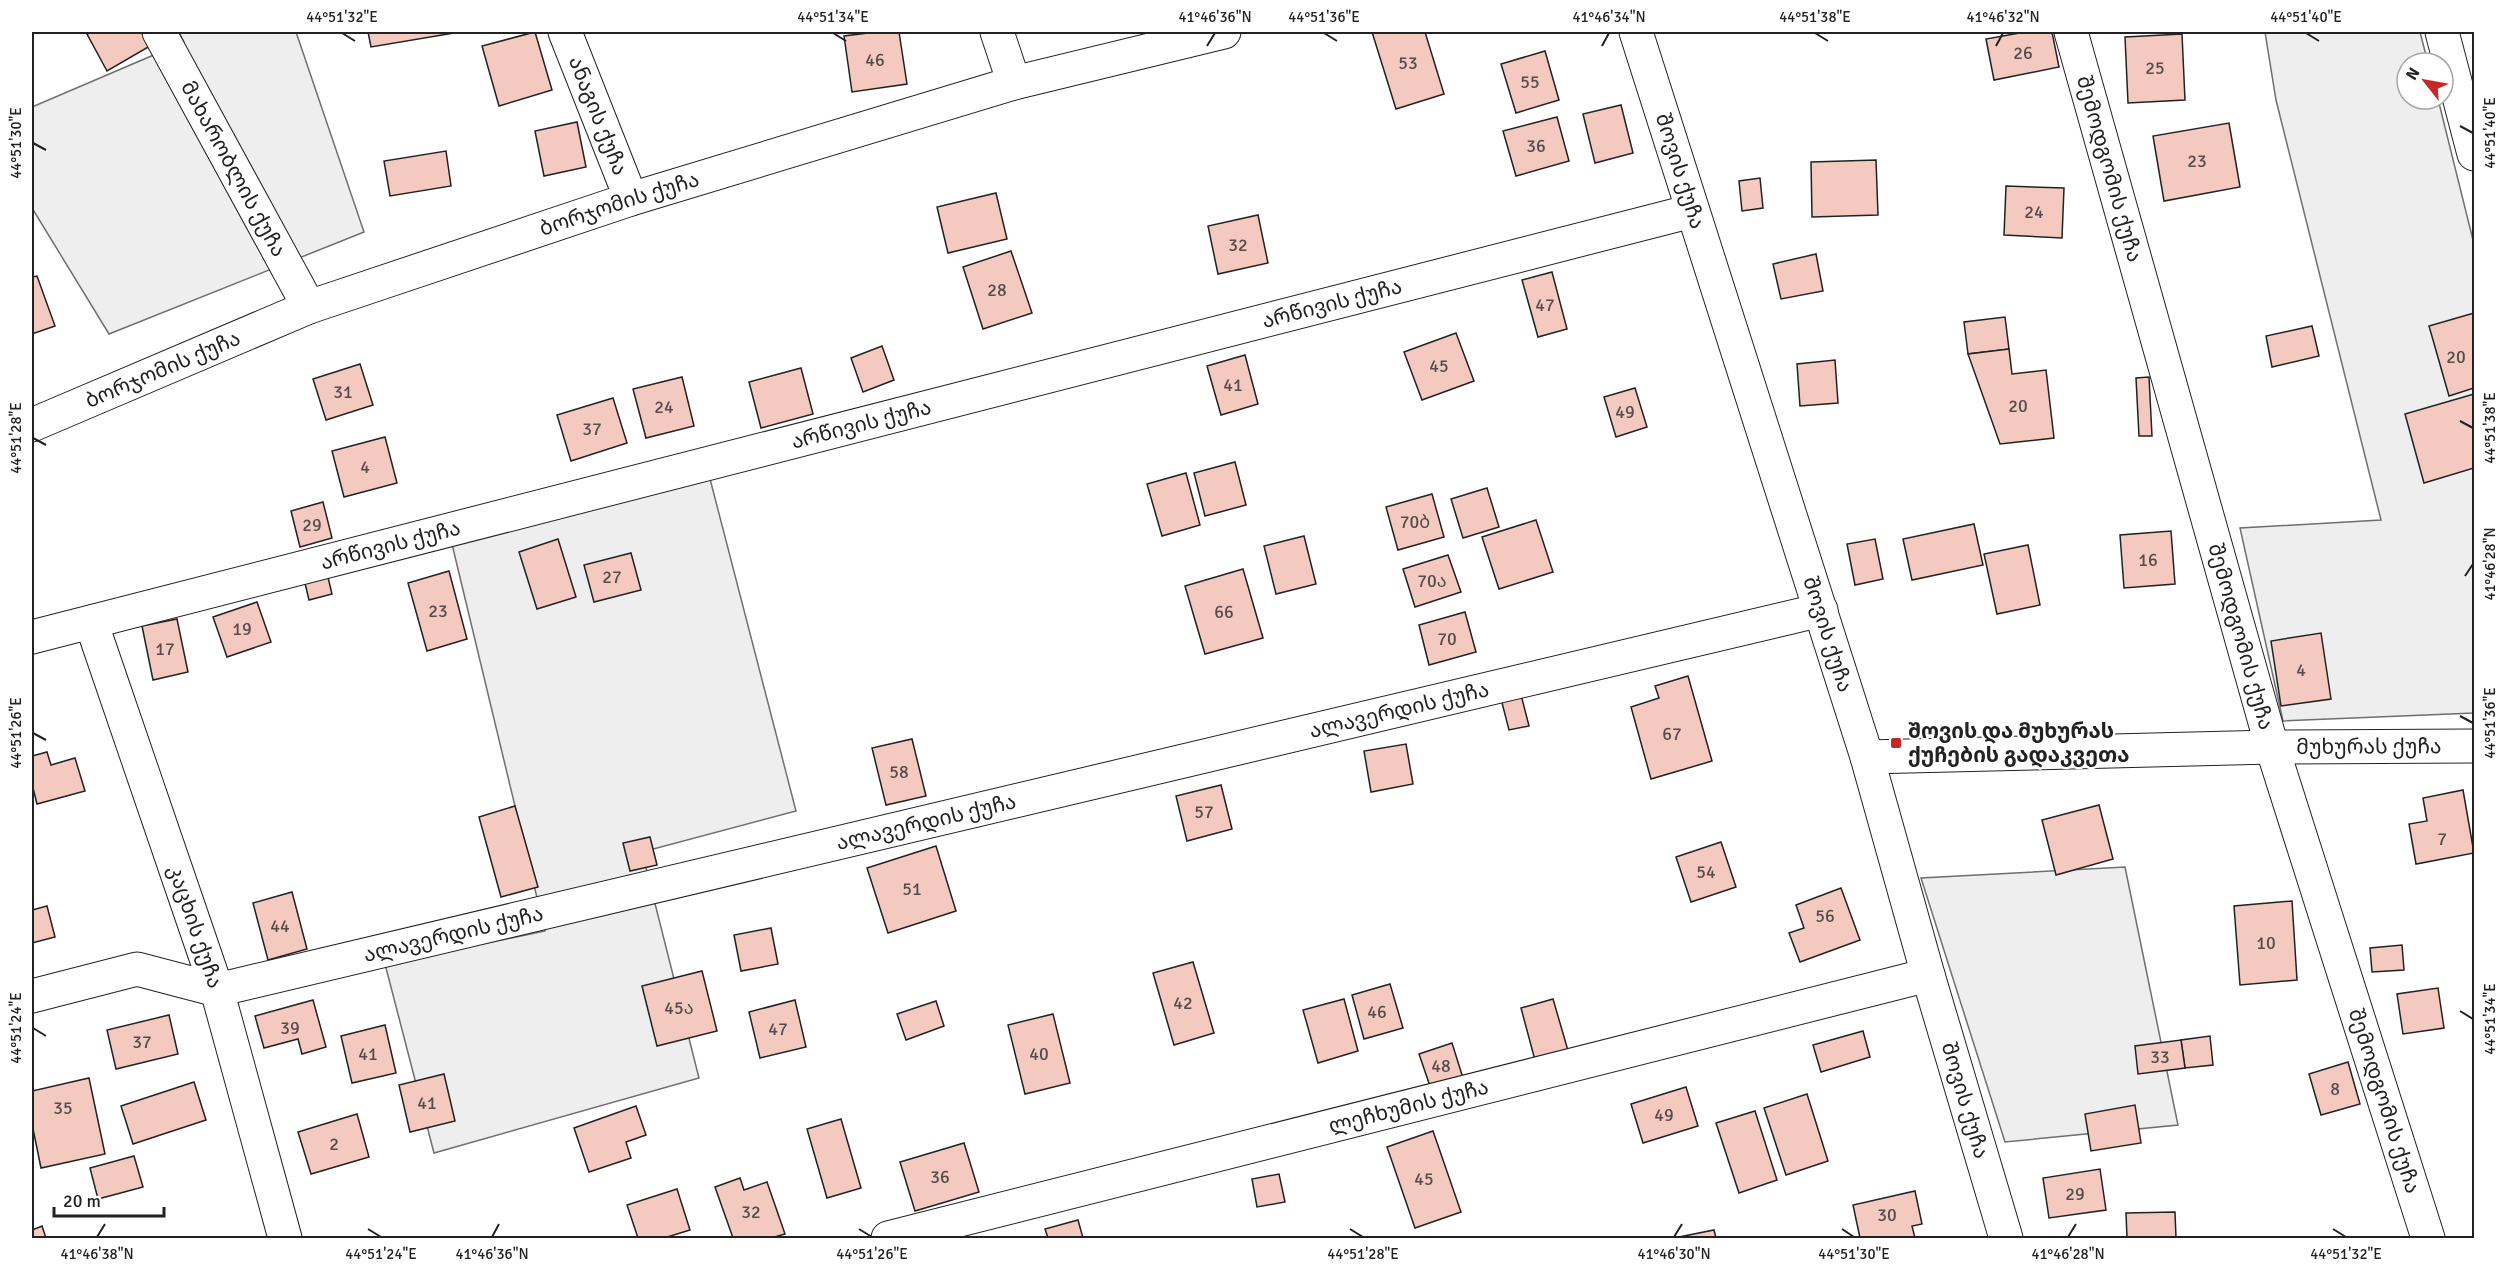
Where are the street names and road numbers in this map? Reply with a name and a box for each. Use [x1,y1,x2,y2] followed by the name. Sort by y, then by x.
[563,52,633,179] street label: ანაგის ქუჩა
[2071,72,2148,265] street label: შემოდგომის ქუჩა
[175,77,292,261] street label: მახარობლის ქუჩა
[1650,110,1711,232] street label: შოვის ქუჩა
[536,166,702,242] street label: ბორჯომის ქუჩა
[1259,273,1405,334] street label: არწივის ქუჩა
[81,325,244,414] street label: ბორჯომის ქუჩა
[788,394,934,455] street label: არწივის ქუჩა
[318,515,463,575] street label: არწივის ქუჩა
[2202,540,2280,733] street label: შემოდგომის ქუჩა
[1797,573,1858,695] street label: შოვის ქუჩა
[1307,676,1492,744] street label: ალავერდის ქუჩა
[2296,733,2442,760] street label: მუხურას ქუჩა
[834,788,1019,856] street label: ალავერდის ქუჩა
[162,862,228,992] street label: კაცხის ქუჩა
[361,900,546,968] street label: ალავერდის ქუჩა
[2343,1005,2426,1197] street label: შემოდგომის ქუჩა
[1936,1039,1995,1161] street label: შოვის ქუჩა
[1326,1074,1491,1139] street label: ლეჩხუმის ქუჩა

